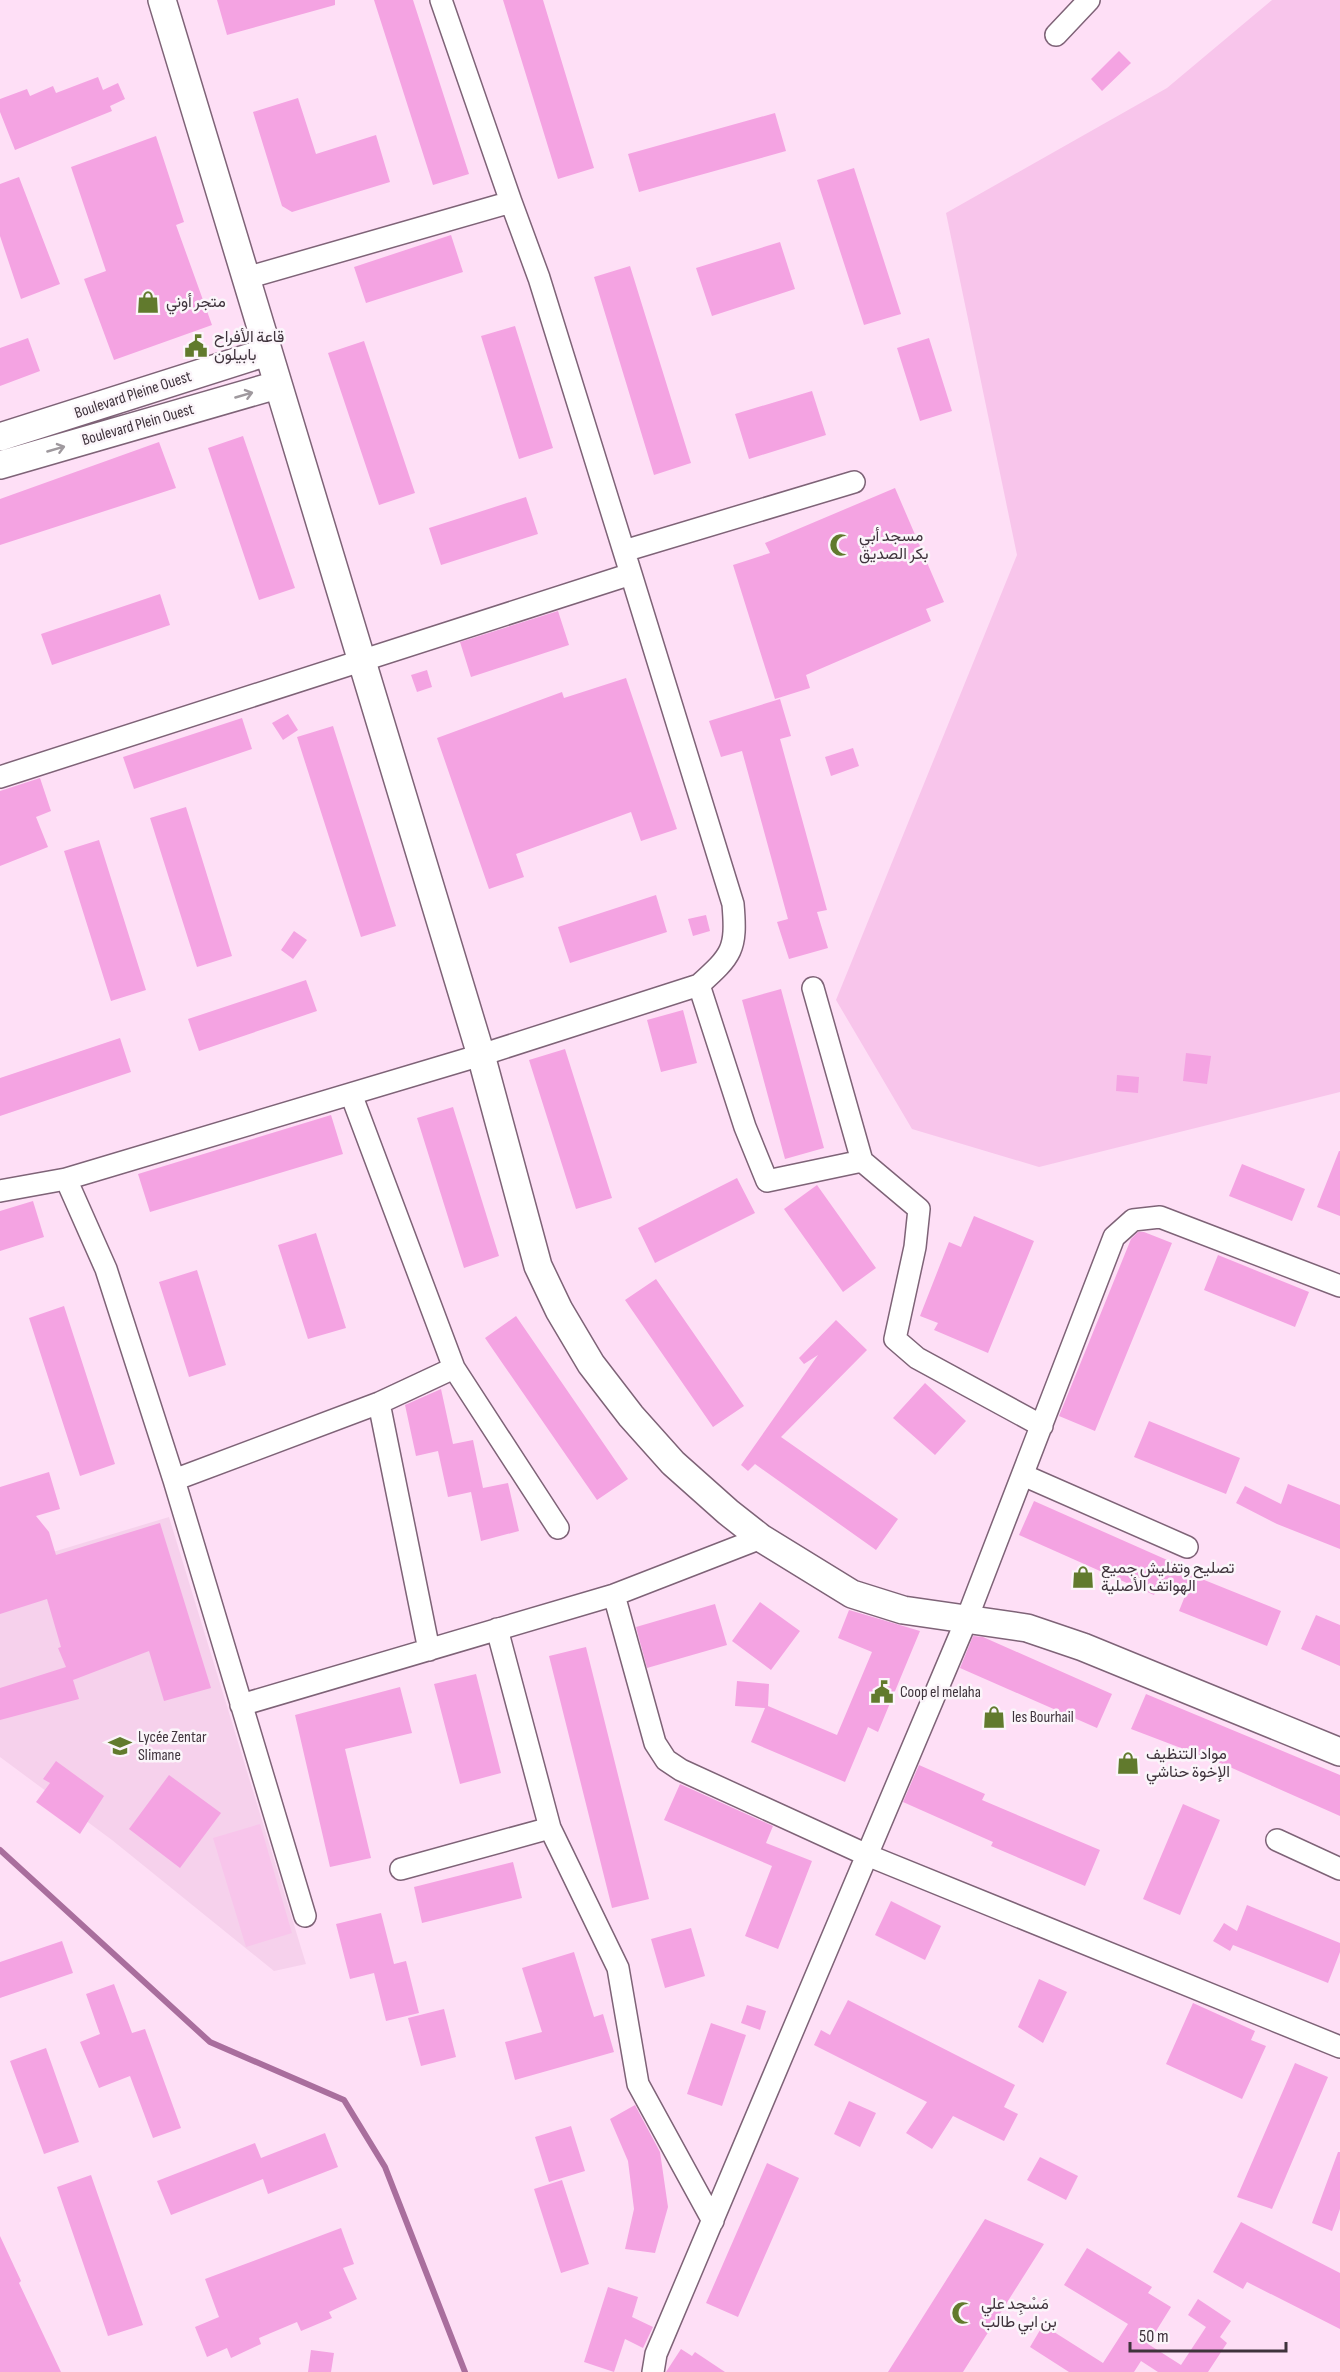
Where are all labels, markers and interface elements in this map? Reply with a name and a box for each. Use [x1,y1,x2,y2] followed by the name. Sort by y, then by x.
[135,289,161,315] shop icon: متجر أوني
[166,293,226,315] place label: متجر أوني
[214,328,284,365] place label: قاعة الأفراح بابيلون
[183,333,209,359] public building icon: قاعة الأفراح بابيلون
[72,367,194,423] street label: Boulevard Pleine Ouest
[234,389,253,400] one-way arrow
[80,400,196,450] street label: Boulevard Plein Ouest
[46,442,65,454] one-way arrow
[859,527,929,564] place label: مسجد أبي بكر الصديق
[828,532,854,558] mosque icon: مسجد أبي بكر الصديق
[1101,1559,1234,1596] place label: تصليح وتفليش جميع الهواتف الأصلية
[1070,1564,1096,1590] shop icon: تصليح وتفليش جميع الهواتف الأصلية
[869,1679,895,1705] public building icon: Coop el melaha
[900,1683,981,1702] place label: Coop el melaha
[981,1704,1007,1730] shop icon: les Bourhail
[1012,1708,1074,1727] place label: les Bourhail
[138,1728,207,1765] place label: Lycée Zentar Slimane
[107,1733,133,1759] school or university icon: Lycée Zentar Slimane
[1146,1745,1230,1785] place label: مواد التنظيف الإخوة حناشي
[1115,1750,1141,1776] shop icon: مواد التنظيف الإخوة حناشي
[981,2295,1057,2335] place label: مَسْجِد علي بن ابي طالب
[950,2300,976,2326] mosque icon: مَسْجِد علي بن ابي طالب
[1130,2315,1286,2353] scale bar
[1139,2326,1169,2347] text: 50 m

